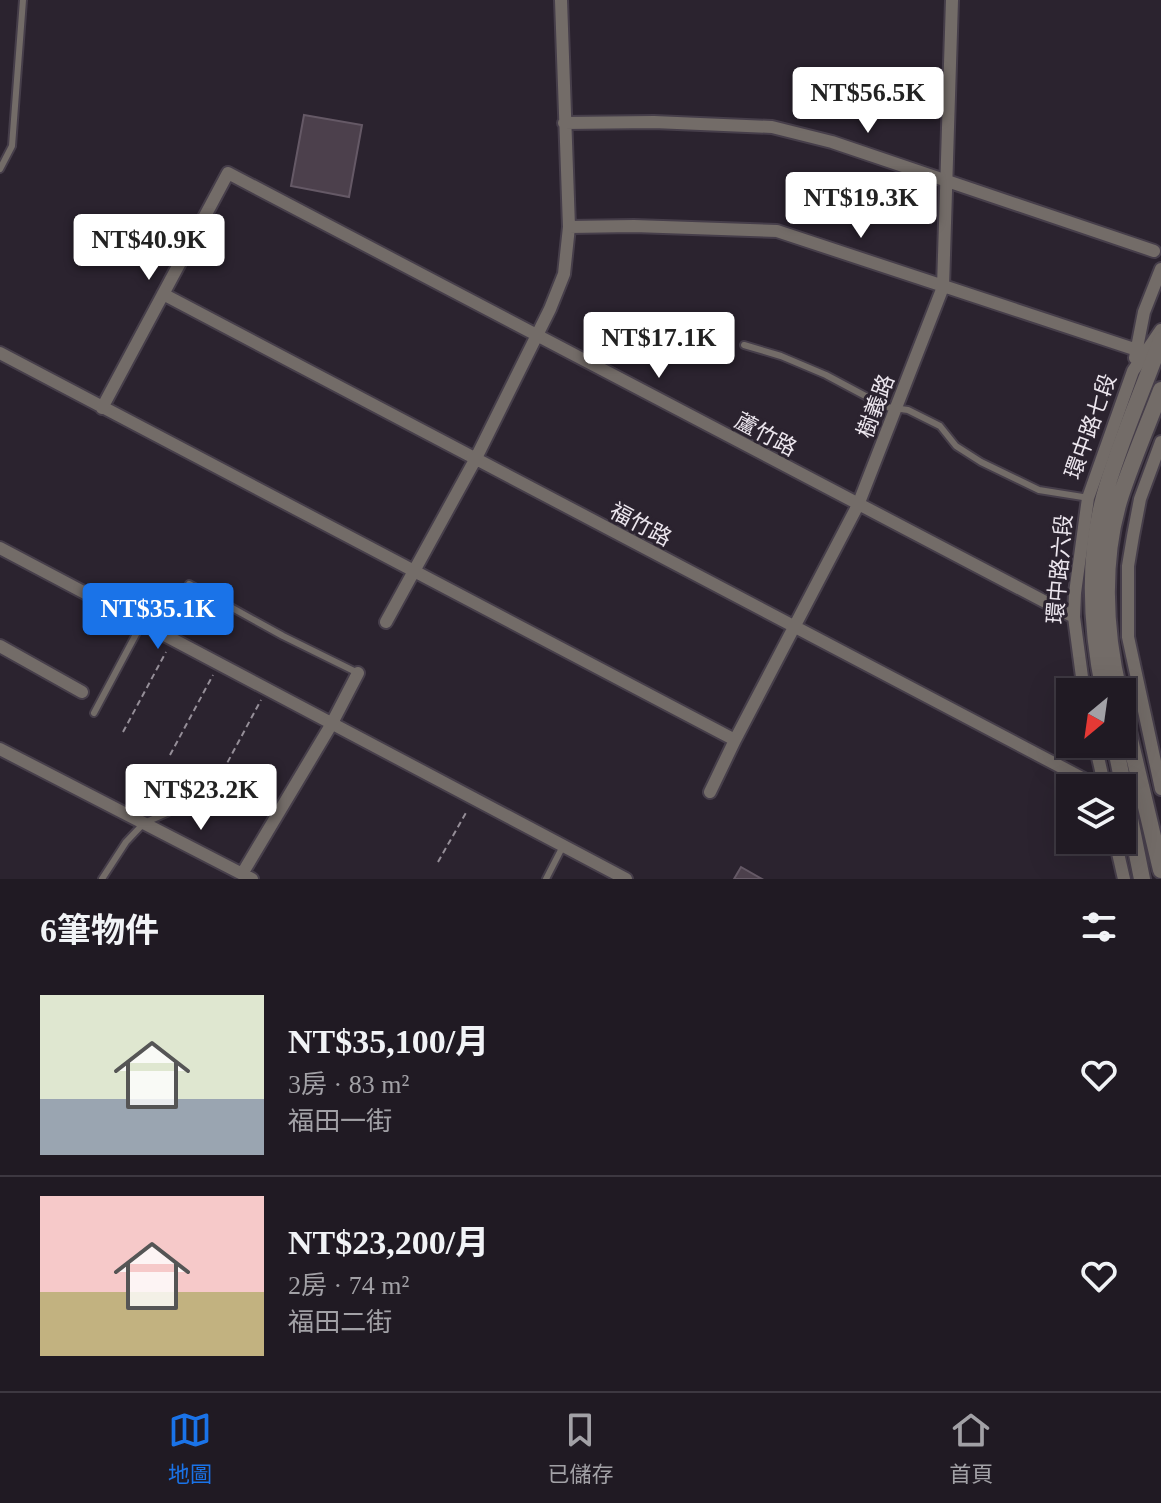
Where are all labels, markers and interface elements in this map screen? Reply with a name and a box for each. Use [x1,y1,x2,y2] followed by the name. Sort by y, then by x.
[785,67,951,135] pin: NT$56.5K
[811,78,925,107] text: NT$56.5K
[778,172,944,240] pin: NT$19.3K
[804,183,918,212] text: NT$19.3K
[66,214,232,282] pin: NT$40.9K
[92,225,206,254] text: NT$40.9K
[576,312,742,380] pin: NT$17.1K
[602,323,716,352] text: NT$17.1K
[1060,370,1121,482] street label: 環中路七段
[852,371,899,441] street label: 樹義路
[731,408,801,461] street label: 蘆竹路
[606,498,676,551] street label: 福竹路
[1042,513,1077,625] street label: 環中路六段
[75,583,241,651] pin: NT$35.1K
[101,594,215,623] text: NT$35.1K
[1056,678,1136,758] north arrow
[1056,678,1136,854] map controls
[118,764,284,832] pin: NT$23.2K
[1056,774,1136,854] button: layers
[144,775,258,804] text: NT$23.2K
[1077,905,1121,949] icon: filters
[40,912,159,949] text: 6筆物件
[288,1023,489,1060] text: NT$35,100/月
[104,1027,200,1123] icon: home
[1077,1053,1121,1097] icon: heart
[288,1070,409,1099] text: 3房 · 83 m²
[288,1107,392,1136] text: 福田一街
[288,1224,489,1261] text: NT$23,200/月
[104,1228,200,1324] icon: home
[1077,1254,1121,1298] icon: heart
[288,1271,409,1300] text: 2房 · 74 m²
[288,1308,392,1337] text: 福田二街
[168,1408,212,1488] tab: 地圖
[547,1408,613,1488] tab: 已儲存
[949,1408,993,1488] tab: 首頁

